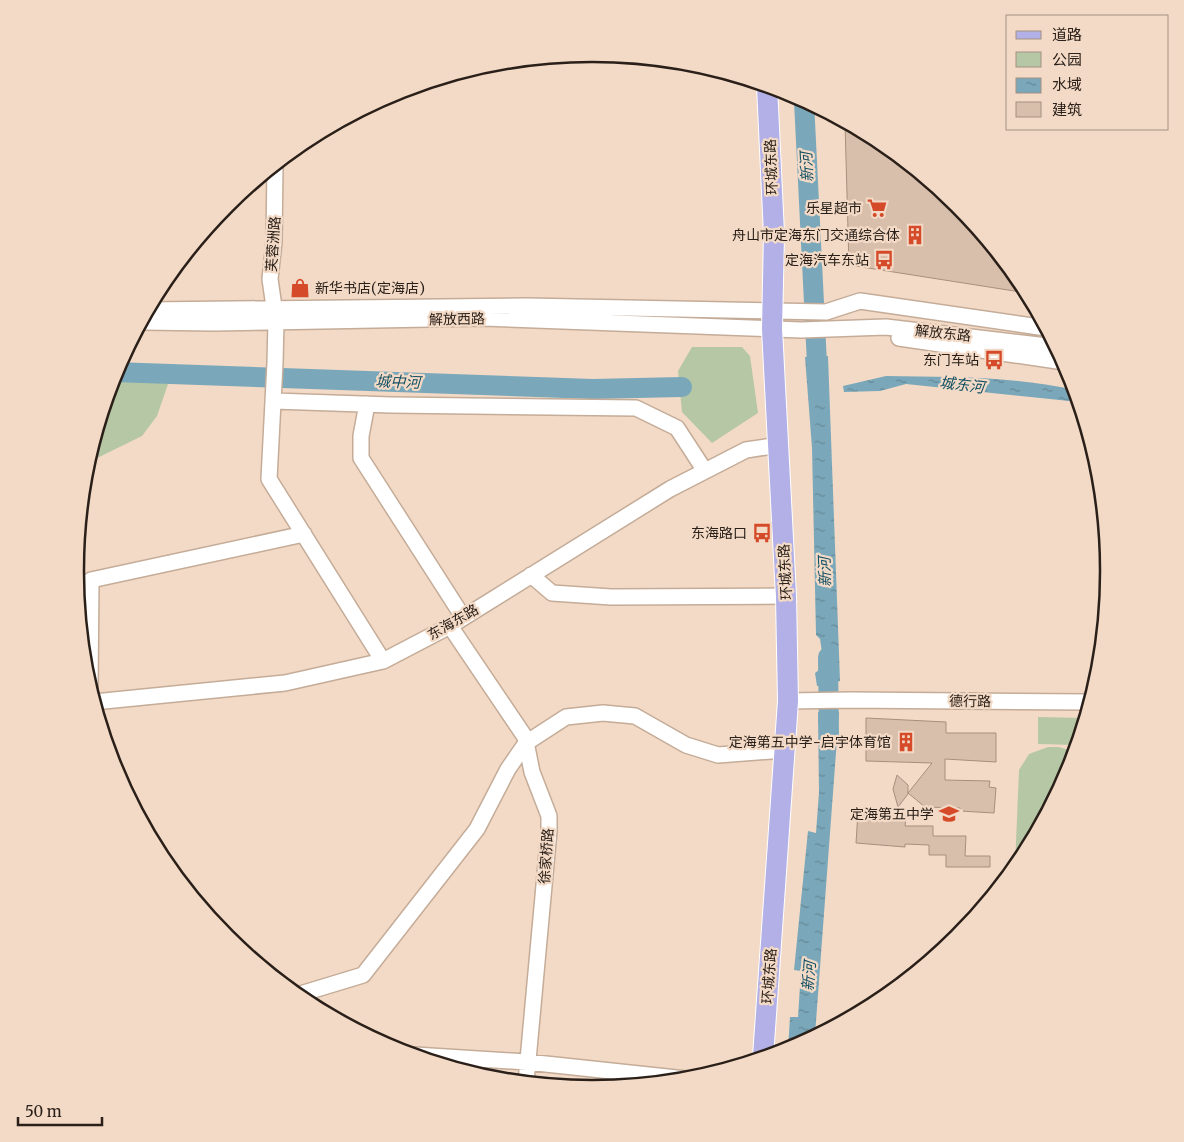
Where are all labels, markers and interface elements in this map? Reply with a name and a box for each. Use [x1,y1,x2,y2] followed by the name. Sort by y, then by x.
[1006,15,1169,130] legend
[1052,25,1082,44] text: 道路
[1052,50,1082,69] text: 公园
[1052,75,1082,94] text: 水域
[1052,100,1082,119] text: 建筑
[761,139,781,195] street label: 环城东路
[796,149,817,183] water label: 新河
[866,197,888,219] supermarket icon: 乐星超市
[806,199,862,217] place label: 乐星超市
[262,215,284,273] street label: 芙蓉洲路
[904,224,926,246] building icon: 舟山市定海东门交通综合体
[732,226,900,244] place label: 舟山市定海东门交通综合体
[873,249,895,271] bus stop icon: 定海汽车东站
[785,251,869,269] place label: 定海汽车东站
[289,277,311,299] shop icon: 新华书店(定海店)
[315,279,425,297] place label: 新华书店(定海店)
[429,310,485,328] street label: 解放西路
[914,321,972,345] street label: 解放东路
[983,349,1005,371] bus stop icon: 东门车站
[923,351,979,369] place label: 东门车站
[375,371,424,392] water label: 城中河
[939,372,989,397] water label: 城东河
[751,522,773,544] bus stop icon: 东海路口
[691,524,747,542] place label: 东海路口
[775,544,795,600] street label: 环城东路
[814,554,835,587] water label: 新河
[424,600,482,644] street label: 东海东路
[949,692,991,710] street label: 德行路
[895,731,917,753] building icon: 定海第五中学-启宇体育馆
[729,733,891,751] place label: 定海第五中学-启宇体育馆
[938,803,960,825] school or university icon: 定海第五中学
[850,805,934,823] place label: 定海第五中学
[535,827,557,885] street label: 徐家桥路
[758,947,780,1005] street label: 环城东路
[798,957,820,992] water label: 新河
[18,1094,101,1126] scale bar
[25,1102,62,1121] text: 50 m

